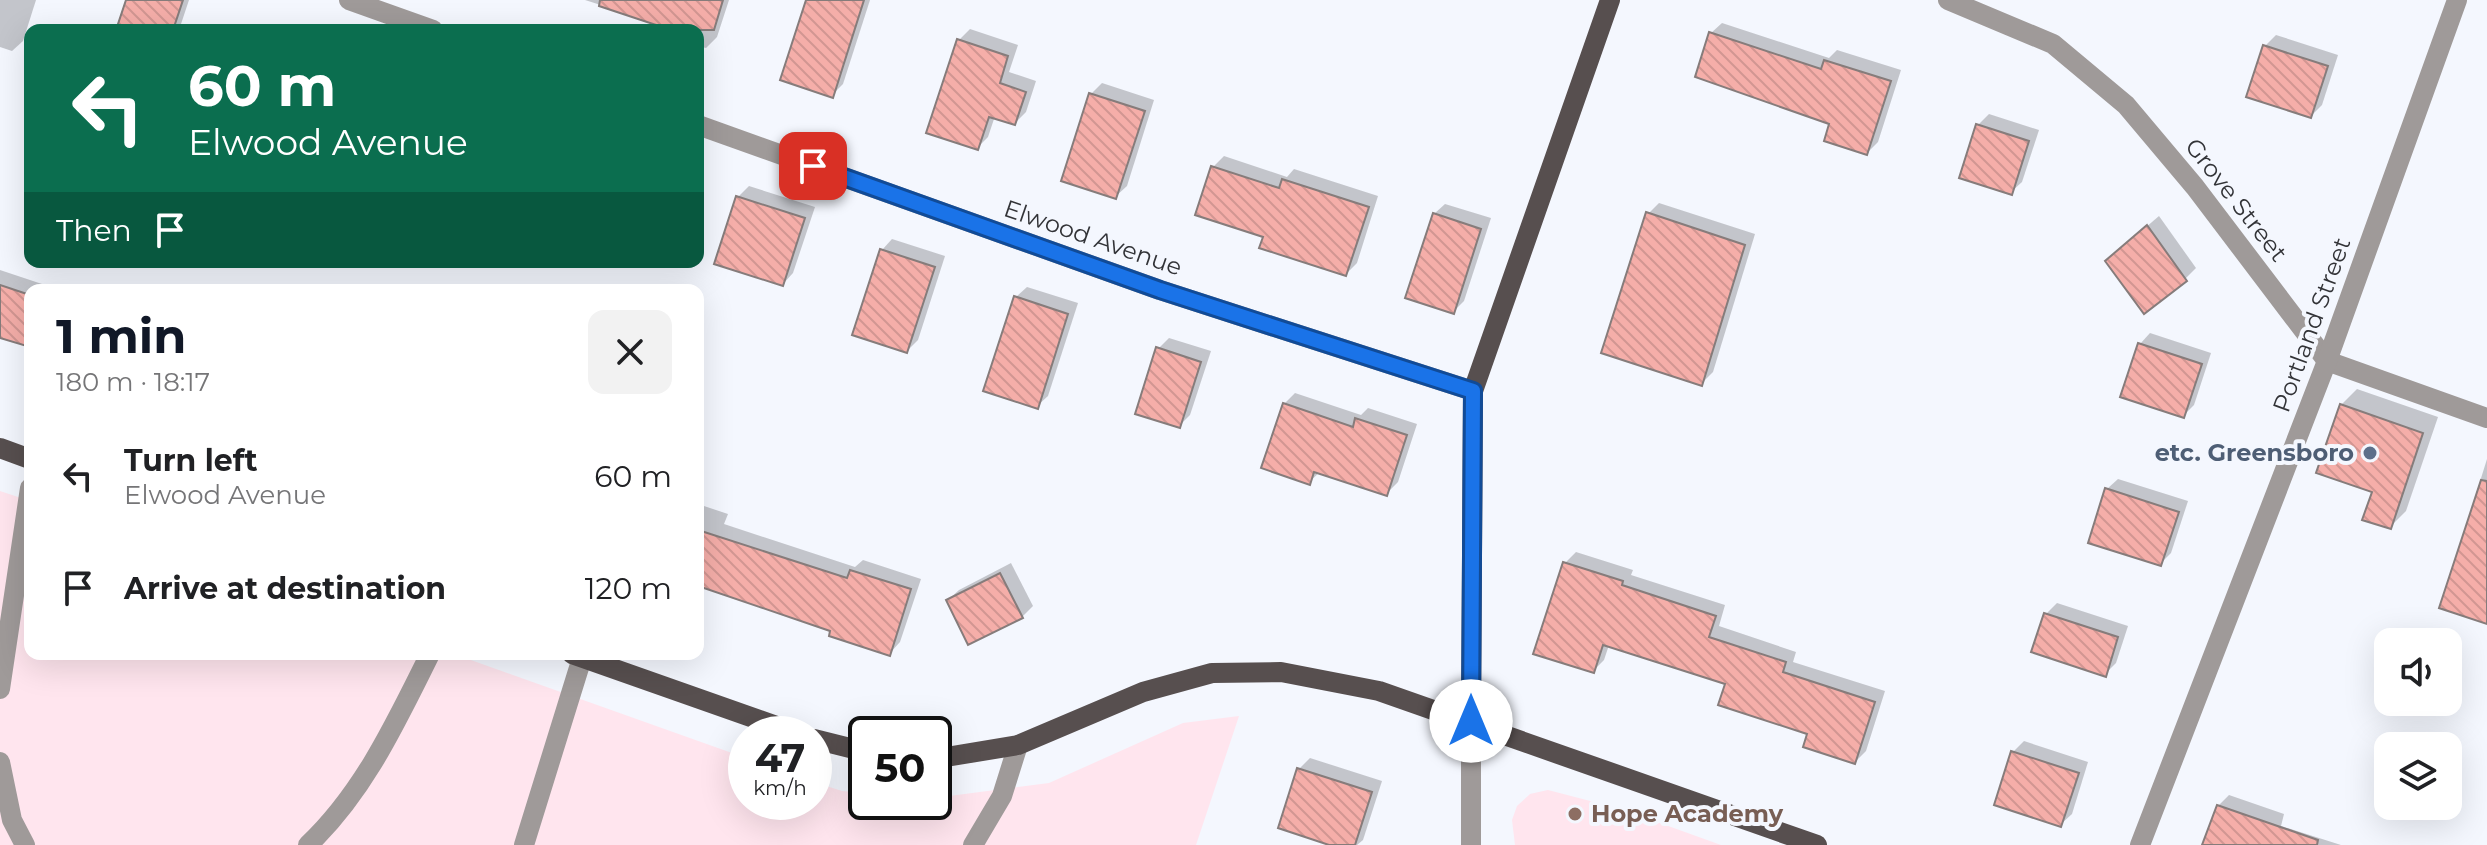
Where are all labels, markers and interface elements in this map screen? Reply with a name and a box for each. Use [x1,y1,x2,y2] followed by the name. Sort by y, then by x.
[188,52,336,120] text: 60 m
[56,56,160,160] icon: left
[188,120,468,164] text: Elwood Avenue
[779,132,847,200] pin
[2179,132,2294,267] street label: Grove Street
[791,144,835,188] icon: arrive
[1000,193,1186,282] street label: Elwood Avenue
[148,208,192,252] icon: arrive
[56,212,132,249] text: Then
[2266,233,2357,416] street label: Portland Street
[56,307,186,365] text: 1 min
[588,310,672,394] button: close
[56,366,210,398] text: 180 m · 18:17
[2155,438,2354,467] place label: etc. Greensboro
[124,442,257,479] text: Turn left
[2361,444,2379,462] marker: etc. Greensboro
[56,454,100,498] icon: left
[594,458,672,495] text: 60 m
[124,479,326,511] text: Elwood Avenue
[56,566,100,610] icon: arrive
[124,570,446,607] text: Arrive at destination
[585,570,672,607] text: 120 m
[2374,628,2462,820] map controls
[2374,628,2462,716] button: sound
[1429,679,1513,763] position arrow
[848,716,952,820] speed limit sign: 50
[2374,732,2462,820] button: layers
[755,733,805,782] text: 47
[753,776,807,800] text: km/h
[1591,799,1784,828] place label: Hope Academy
[1566,805,1584,823] marker: Hope Academy

